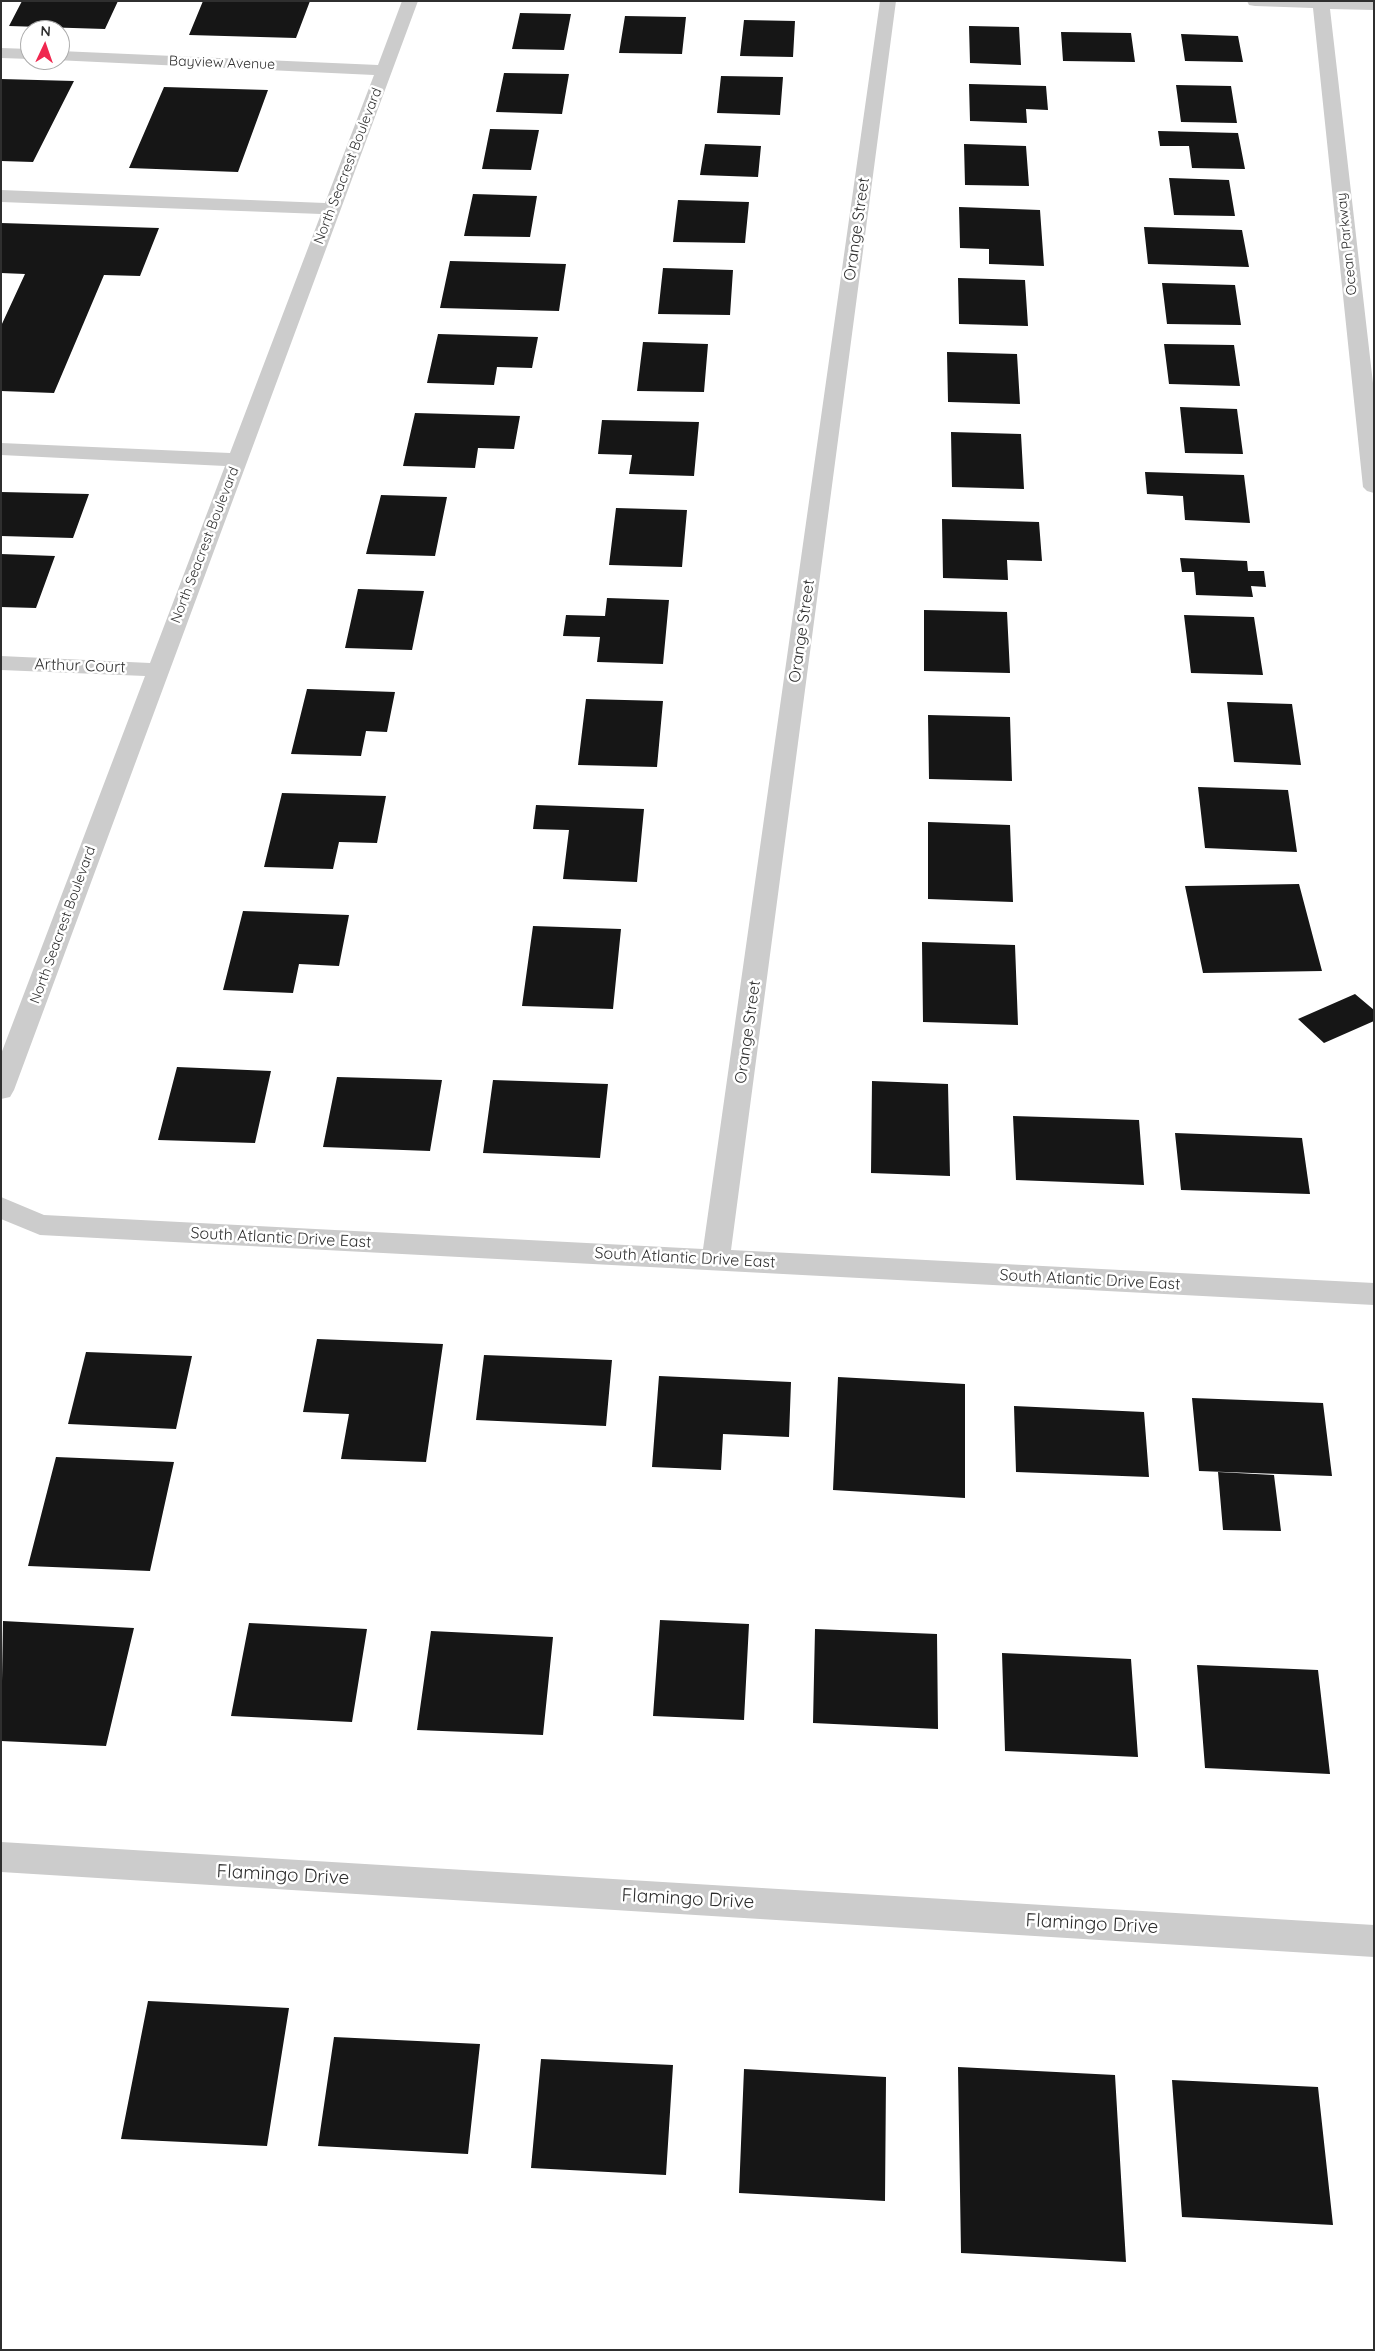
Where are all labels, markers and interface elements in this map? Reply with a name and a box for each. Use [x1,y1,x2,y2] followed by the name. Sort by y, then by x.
[20,20,70,70] north arrow
[40,22,51,40] text: N
[169,53,275,73] street label: Bayview Avenue
[310,85,386,247] street label: North Seacrest Boulevard
[840,176,874,282] street label: Orange Street
[1333,192,1361,296] street label: Ocean Parkway
[167,464,243,626] street label: North Seacrest Boulevard
[785,578,819,684] street label: Orange Street
[34,655,126,677] street label: Arthur Court
[27,844,99,1006] street label: North Seacrest Boulevard
[731,979,765,1085] street label: Orange Street
[190,1224,372,1252] street label: South Atlantic Drive East
[594,1244,776,1272] street label: South Atlantic Drive East
[999,1266,1181,1294] street label: South Atlantic Drive East
[216,1860,350,1890] street label: Flamingo Drive
[621,1884,755,1914] street label: Flamingo Drive
[1025,1909,1159,1939] street label: Flamingo Drive

